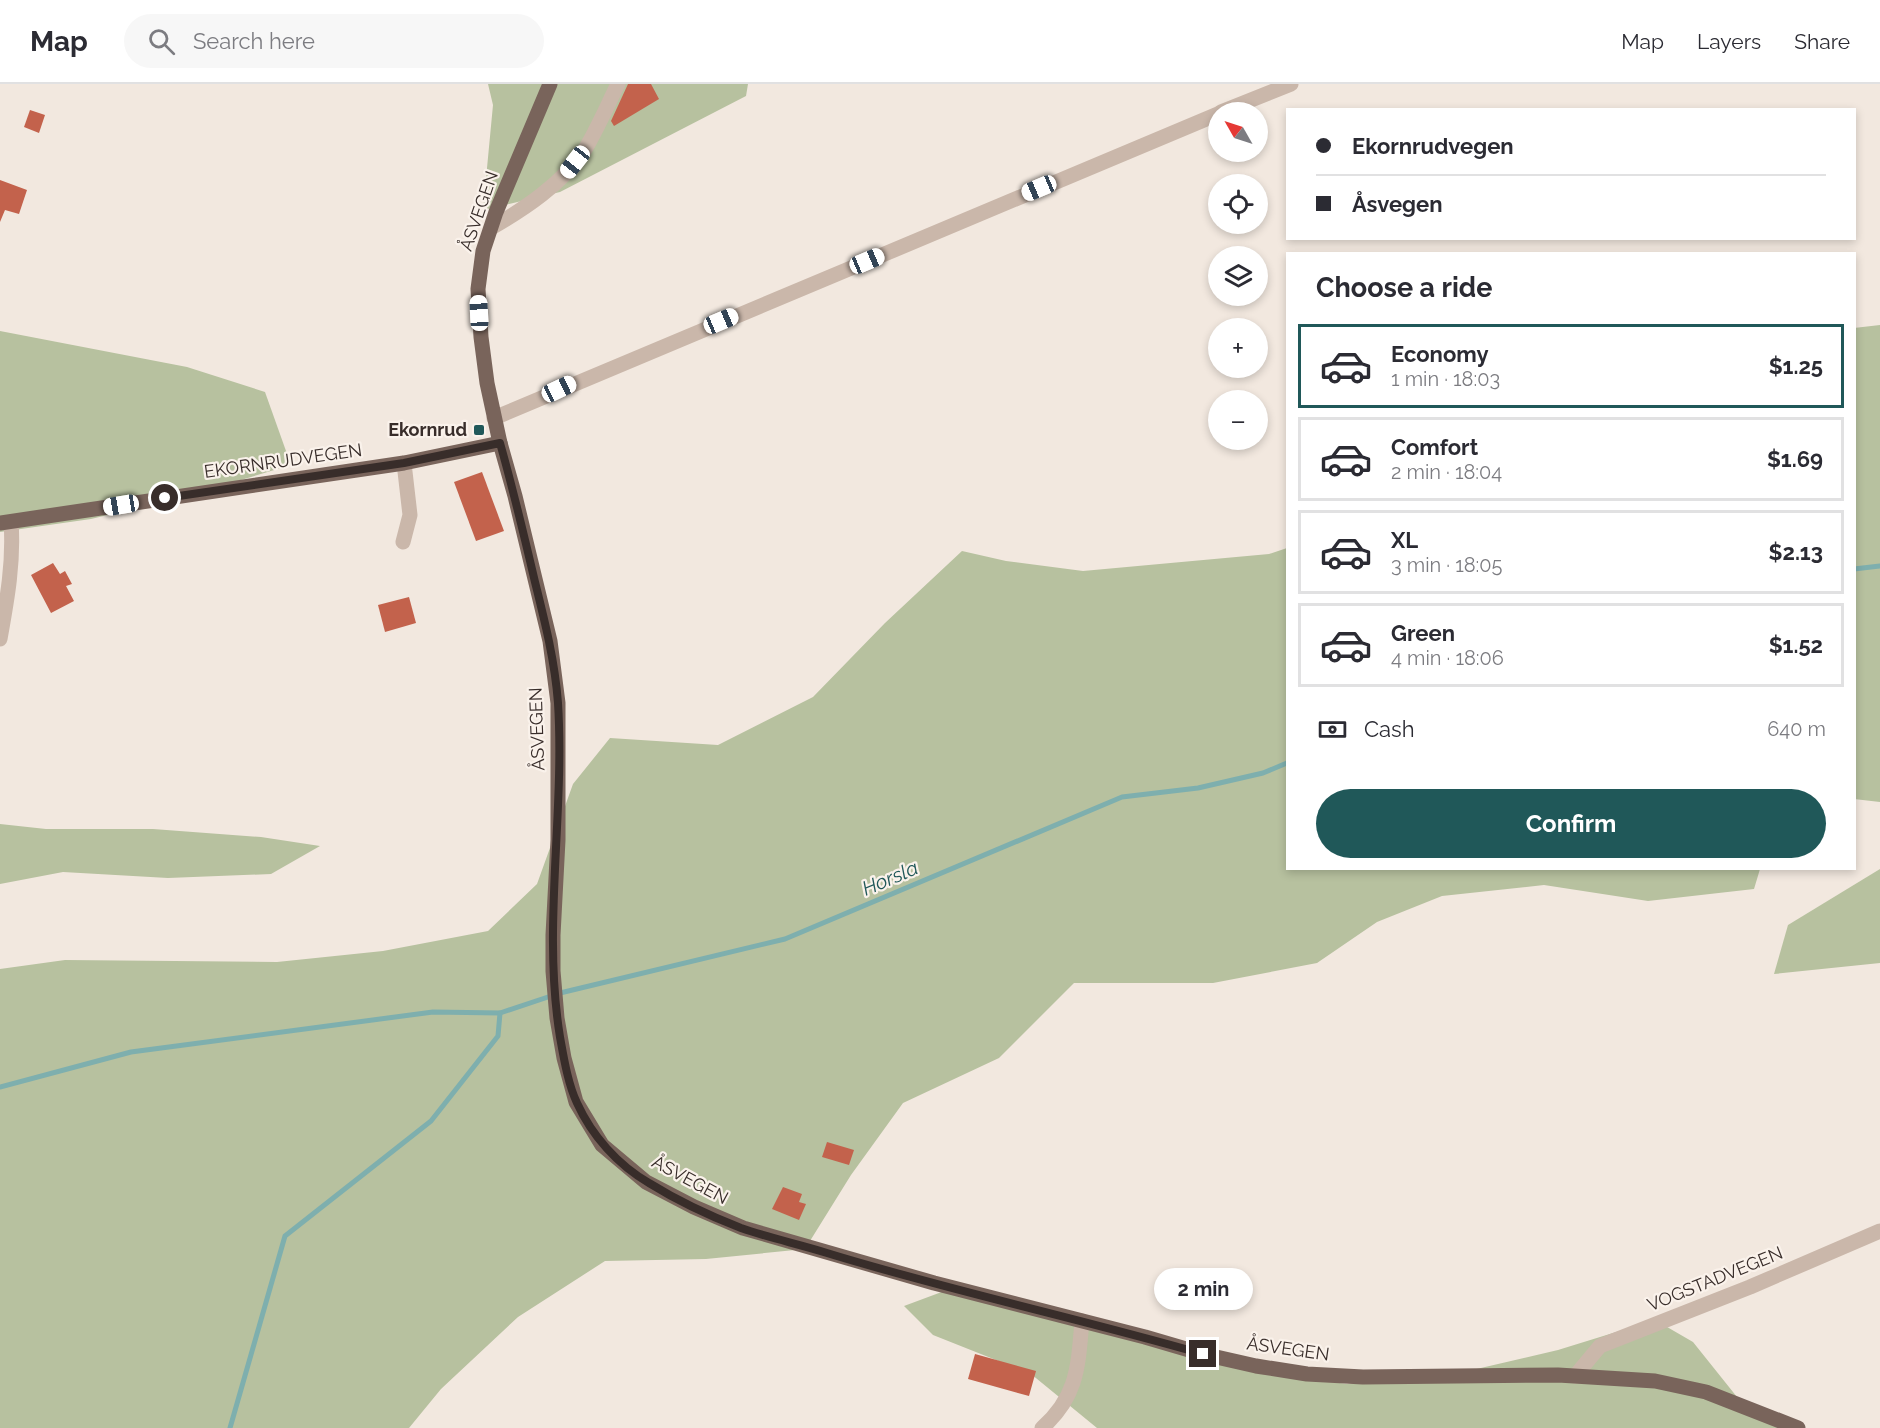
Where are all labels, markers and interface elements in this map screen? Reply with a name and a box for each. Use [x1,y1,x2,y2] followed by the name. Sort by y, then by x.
[124,14,544,68] search box
[30,25,88,58] text: Map
[145,25,178,58] icon: search
[193,28,315,54] text: Search here
[1621,29,1664,54] text: Map
[1697,29,1761,54] text: Layers
[1794,29,1850,54] text: Share
[1208,102,1268,162] north arrow
[1208,102,1268,450] map controls
[1352,133,1514,159] text: Ekornrudvegen
[557,142,593,182] car
[454,168,502,254] street label: ÅSVEGEN
[1019,173,1059,203] car
[1208,174,1268,234] button: locate
[1352,191,1443,217] text: Åsvegen
[847,246,887,276] car
[1208,246,1268,306] button: layers
[1316,272,1492,303] text: Choose a ride
[469,295,489,331] car
[701,306,741,336] car
[1208,318,1268,378] button: +
[1319,339,1373,393] icon: car
[1391,341,1489,367] text: Economy
[1769,353,1823,379] text: $1.25
[1391,367,1500,391] text: 1 min · 18:03
[539,373,579,405] car
[1208,390,1268,450] button: −
[388,419,467,440] place label: Ekornrud
[472,423,486,437] marker: Ekornrud
[1319,432,1373,486] icon: car
[1391,434,1478,460] text: Comfort
[203,439,363,482] street label: EKORNRUDVEGEN
[1767,446,1823,472] text: $1.69
[1391,460,1502,484] text: 2 min · 18:04
[151,484,178,511] route start
[102,493,140,517] car
[1319,525,1373,579] icon: car
[1391,527,1418,553] text: XL
[1769,539,1823,565] text: $2.13
[1391,553,1502,577] text: 3 min · 18:05
[1319,618,1373,672] icon: car
[1391,620,1455,646] text: Green
[1769,632,1823,658] text: $1.52
[1391,646,1504,670] text: 4 min · 18:06
[524,687,548,771] street label: ÅSVEGEN
[1316,713,1349,746] icon: cash
[1364,716,1415,742] text: Cash
[1767,717,1826,741] text: 640 m
[1316,789,1826,858] button: Confirm
[858,855,922,901] water label: Horsla
[649,1150,732,1208] street label: ÅSVEGEN
[1644,1242,1786,1315] street label: VOGSTADVEGEN
[1154,1267,1252,1309] callout: 2 min
[1178,1277,1229,1301] text: 2 min
[1245,1331,1331,1365] street label: ÅSVEGEN
[1189,1340,1216,1367] route end

